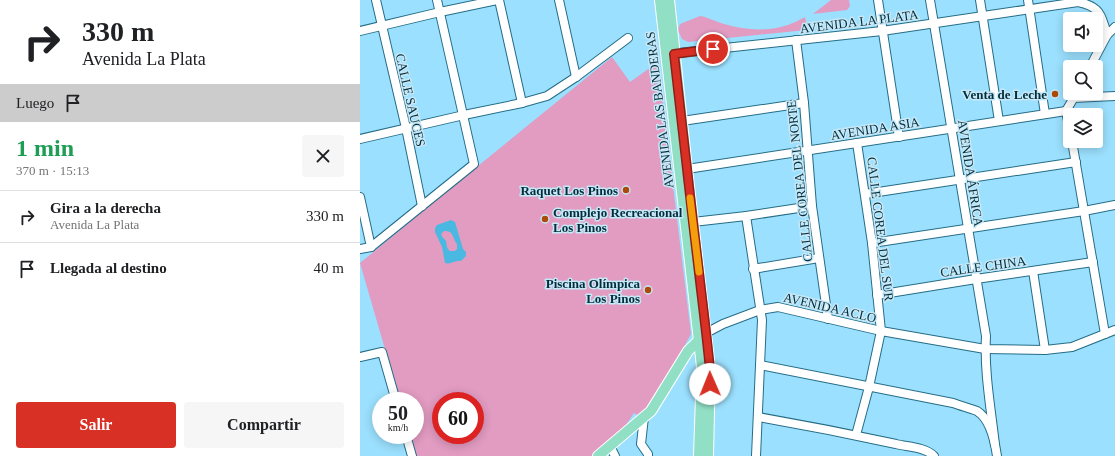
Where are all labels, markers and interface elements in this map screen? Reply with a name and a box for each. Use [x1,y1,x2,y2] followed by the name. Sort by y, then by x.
[799,7,920,36] street label: AVENIDA LA PLATA
[1063,12,1103,148] map controls
[1063,12,1103,52] button: sound
[16,16,68,68] icon: right
[82,16,154,47] text: 330 m
[642,31,677,189] street label: AVENIDA LAS BANDERAS
[696,32,730,66] pin
[702,38,724,60] icon: arrive
[82,49,206,69] text: Avenida La Plata
[393,52,429,148] street label: CALLE SAUCES
[1063,60,1103,100] button: search
[962,87,1047,102] place label: Venta de Leche
[1050,89,1060,99] marker: Venta de Leche
[62,92,84,114] icon: arrive
[16,95,54,111] text: Luego
[784,99,815,262] street label: CALLE COREA DEL NORTE
[1063,108,1103,148] button: layers
[830,114,921,143] street label: AVENIDA ASIA
[955,119,986,228] street label: AVENIDA ÁFRICA
[16,135,74,161] text: 1 min
[302,135,344,177] button: close
[864,156,897,302] street label: CALLE COREA DEL SUR
[16,163,89,178] text: 370 m · 15:13
[520,183,618,198] place label: Raquet Los Pinos
[621,185,631,195] marker: Raquet Los Pinos
[50,200,161,216] text: Gira a la derecha
[553,205,683,235] place label: Complejo Recreacional Los Pinos
[16,206,38,228] icon: right
[306,208,344,224] text: 330 m
[540,214,550,224] marker: Complejo Recreacional Los Pinos
[50,217,139,232] text: Avenida La Plata
[939,253,1027,280] street label: CALLE CHINA
[16,258,38,280] icon: arrive
[50,260,167,276] text: Llegada al destino
[314,260,344,276] text: 40 m
[546,276,641,306] place label: Piscina Olímpica Los Pinos
[643,285,653,295] marker: Piscina Olímpica Los Pinos
[782,290,878,325] street label: AVENIDA ACLO
[689,363,731,405] position arrow
[432,392,484,444] speed limit sign: 60
[16,402,176,448] button: Salir
[184,402,344,448] button: Compartir
[388,402,408,424] text: 50
[388,422,408,433] text: km/h

